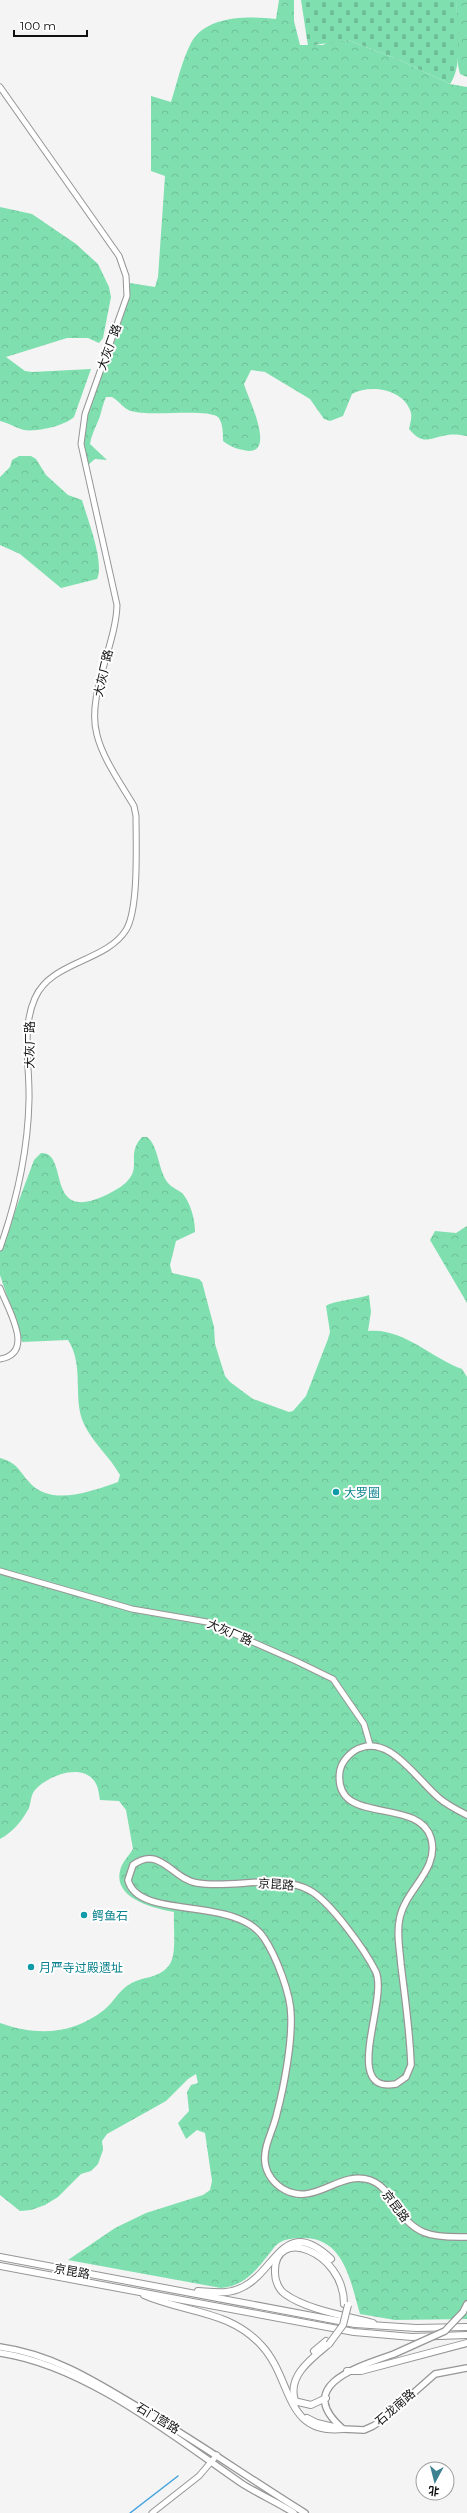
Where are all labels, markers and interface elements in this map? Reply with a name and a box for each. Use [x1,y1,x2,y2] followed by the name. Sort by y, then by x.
[14,12,87,38] scale bar
[20,18,56,33] text: 100 m
[94,322,124,372] street label: 大灰厂路
[90,648,116,698] street label: 大灰厂路
[22,1021,37,1069] street label: 大灰厂路
[344,1485,380,1500] place label: 大罗圈
[331,1487,341,1497] marker: 大罗圈
[205,1616,255,1648] street label: 大灰厂路
[258,1875,294,1893] street label: 京昆路
[92,1908,128,1923] place label: 鳄鱼石
[79,1910,89,1920] marker: 鳄鱼石
[39,1960,123,1975] place label: 月严寺过殿遗址
[26,1962,36,1972] marker: 月严寺过殿遗址
[379,2187,413,2225] street label: 京昆路
[53,2260,91,2282] street label: 京昆路
[372,2386,418,2428] street label: 石龙南路
[134,2399,182,2437] street label: 石门营路
[415,2461,455,2501] north arrow
[427,2483,440,2499] text: 北

